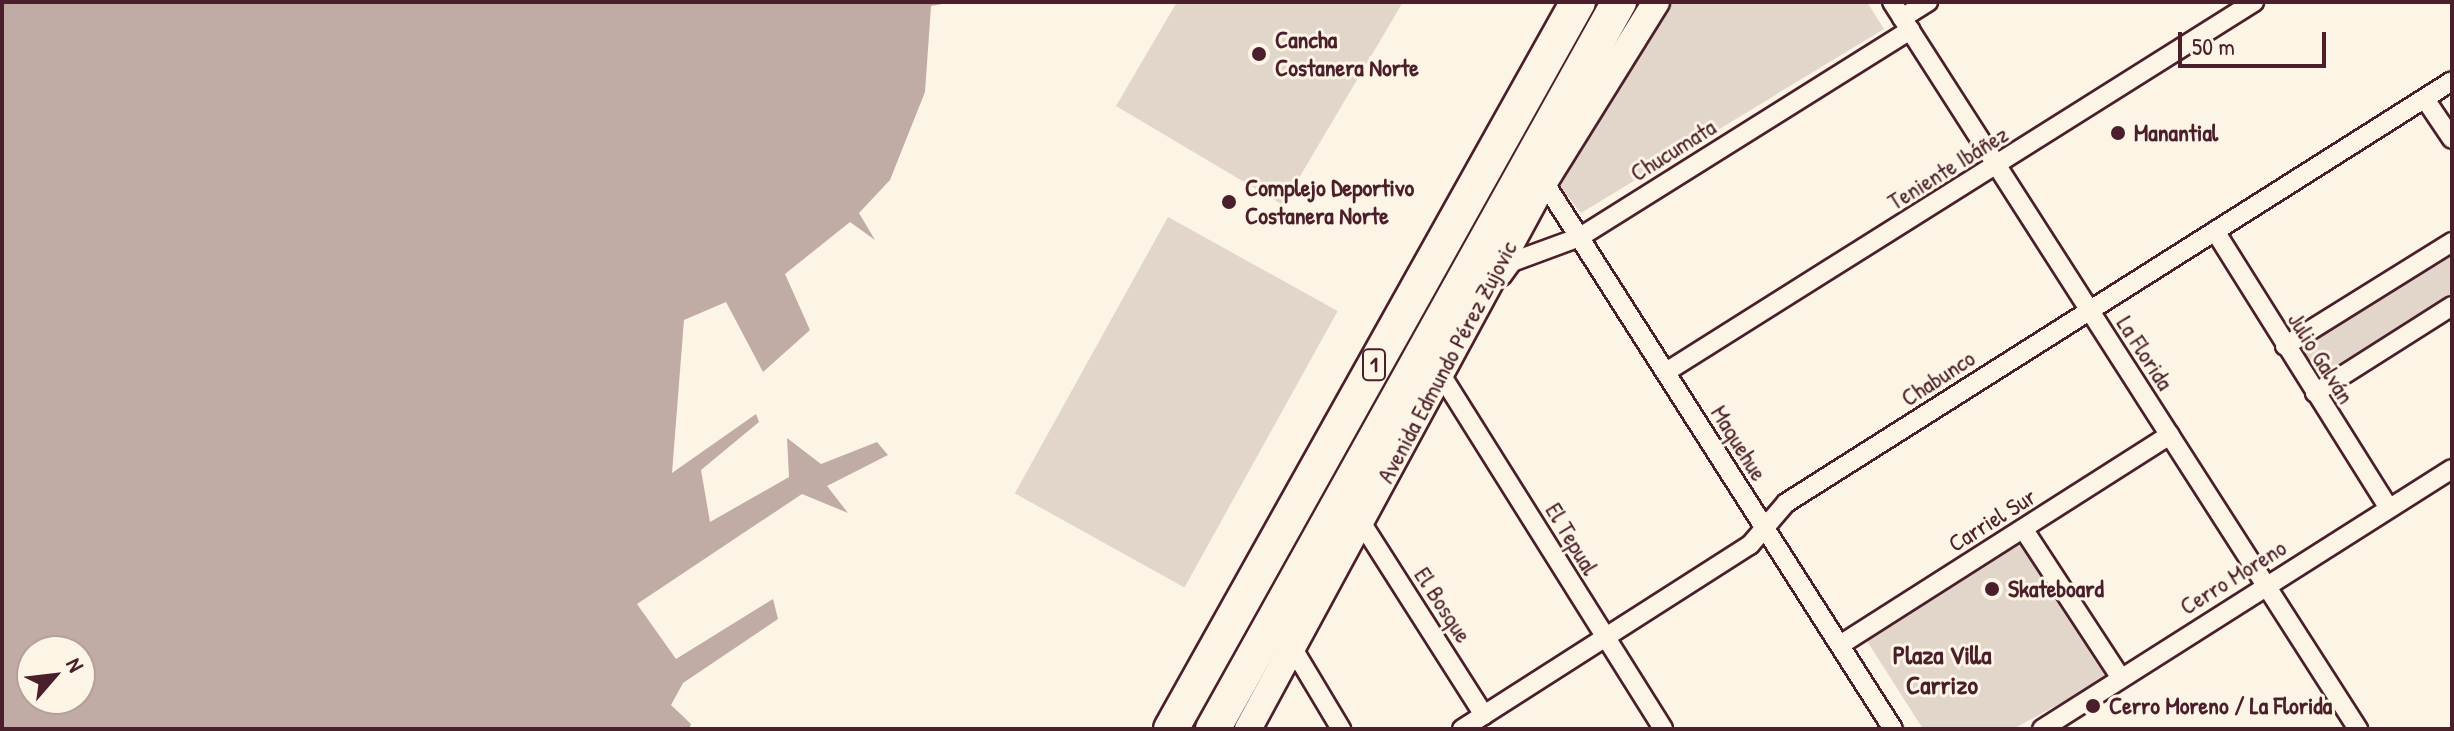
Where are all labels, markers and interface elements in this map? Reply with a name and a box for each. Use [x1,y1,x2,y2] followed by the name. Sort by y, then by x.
[2182,16,2330,66] scale bar
[1275,26,1419,82] place label: Cancha Costanera Norte
[2192,30,2235,62] text: 50 m
[1250,45,1268,63] marker: Cancha Costanera Norte
[1625,113,1721,187] street label: Chucumata
[2134,119,2218,147] place label: Manantial
[1883,120,2013,216] street label: Teniente Ibáñez
[2109,124,2127,142] marker: Manantial
[1245,174,1414,230] place label: Complejo Deportivo Costanera Norte
[1220,193,1238,211] marker: Complejo Deportivo Costanera Norte
[1371,236,1523,488] street label: Avenida Edmundo Pérez Zujovic
[2282,307,2360,409] street label: Julio Galván
[2111,311,2179,395] street label: La Florida
[1896,344,1980,412] street label: Chabunco
[1362,347,1386,383] road number: 1
[1705,400,1773,486] street label: Maquehue
[1943,482,2041,558] street label: Carriel Sur
[1539,498,1605,580] street label: El Tepual
[2175,533,2291,621] street label: Cerro Moreno
[1408,562,1478,648] street label: El Bosque
[2008,575,2104,603] place label: Skateboard
[1983,580,2001,598] marker: Skateboard
[16,635,96,715] north arrow
[1893,639,1991,700] district label: Plaza Villa Carrizo
[59,652,91,677] text: N
[2109,692,2332,720] place label: Cerro Moreno / La Florida
[2084,697,2102,715] marker: Cerro Moreno / La Florida

